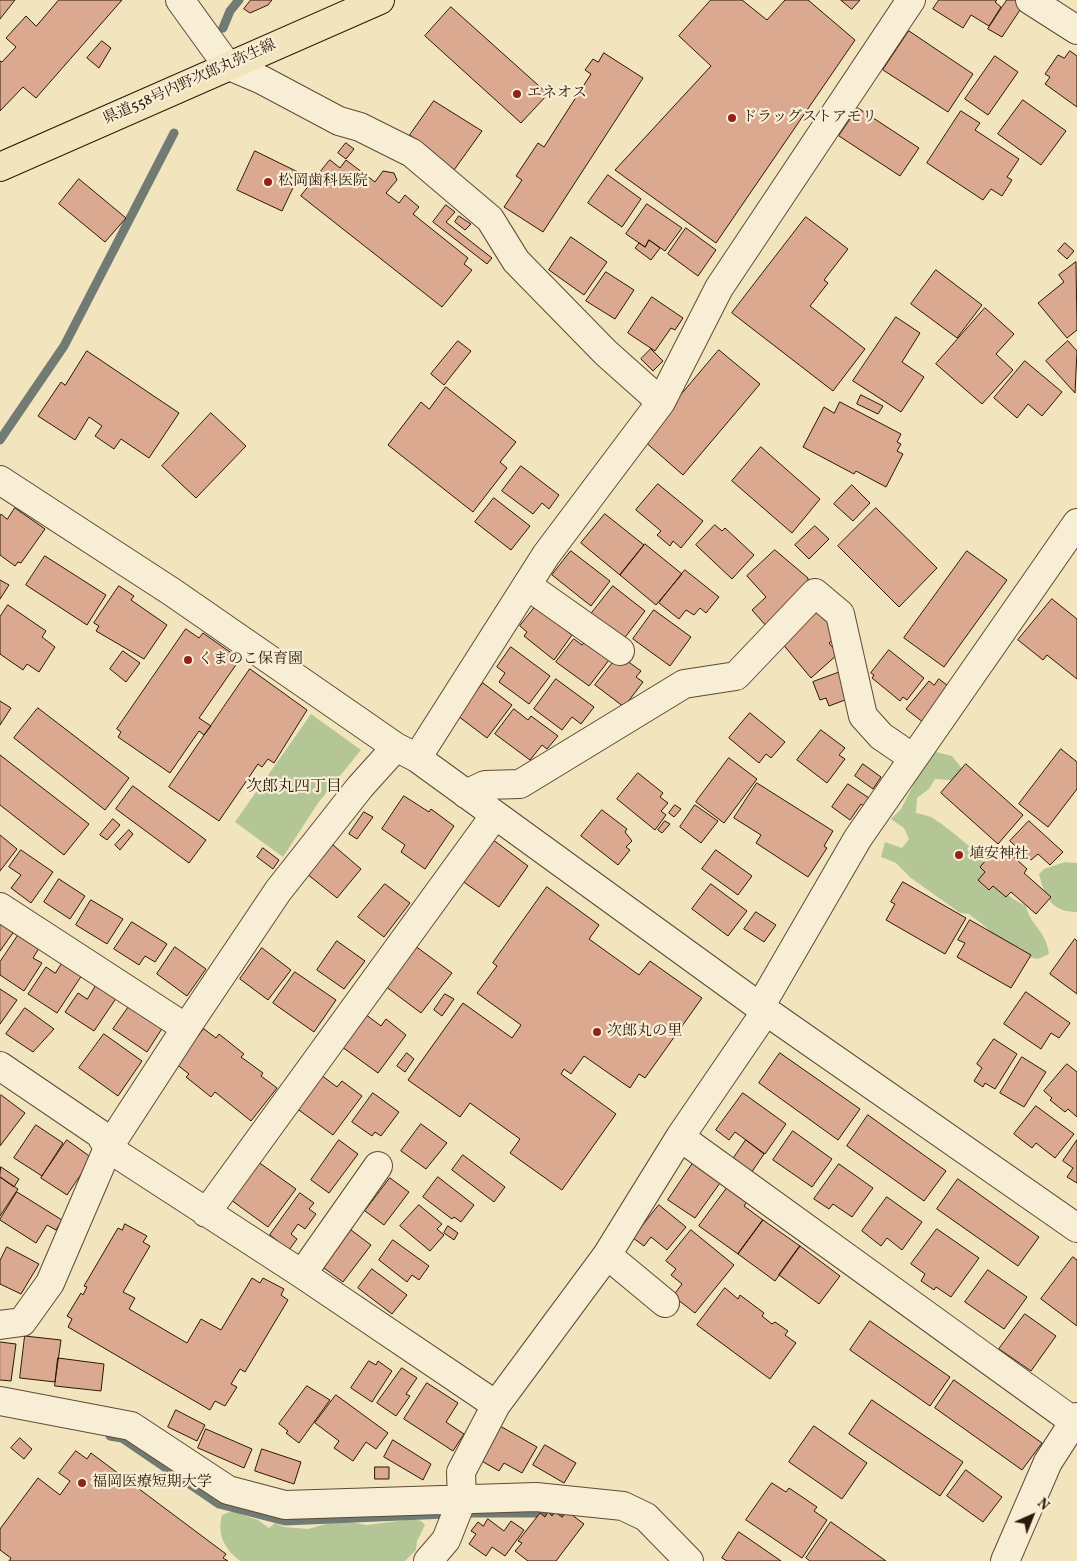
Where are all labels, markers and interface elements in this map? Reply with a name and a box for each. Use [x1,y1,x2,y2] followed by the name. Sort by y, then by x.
[101,37,279,129] street label: 県道558号内野次郎丸弥生線
[527,85,587,103] place label: エネオス
[511,88,523,100] marker: エネオス
[742,109,877,127] place label: ドラッグストアモリ
[726,112,738,124] marker: ドラッグストアモリ
[278,173,368,191] place label: 松岡歯科医院
[262,176,274,188] marker: 松岡歯科医院
[198,651,303,669] place label: くまのこ保育園
[182,654,194,666] marker: くまのこ保育園
[246,778,342,798] district label: 次郎丸四丁目
[969,846,1029,864] place label: 埴安神社
[953,849,965,861] marker: 埴安神社
[607,1023,682,1041] place label: 次郎丸の里
[591,1026,603,1038] marker: 次郎丸の里
[92,1474,212,1492] place label: 福岡医療短期大学
[76,1477,88,1489] marker: 福岡医療短期大学
[1007,1491,1057,1541] north arrow
[1033,1494,1053,1515] text: N

